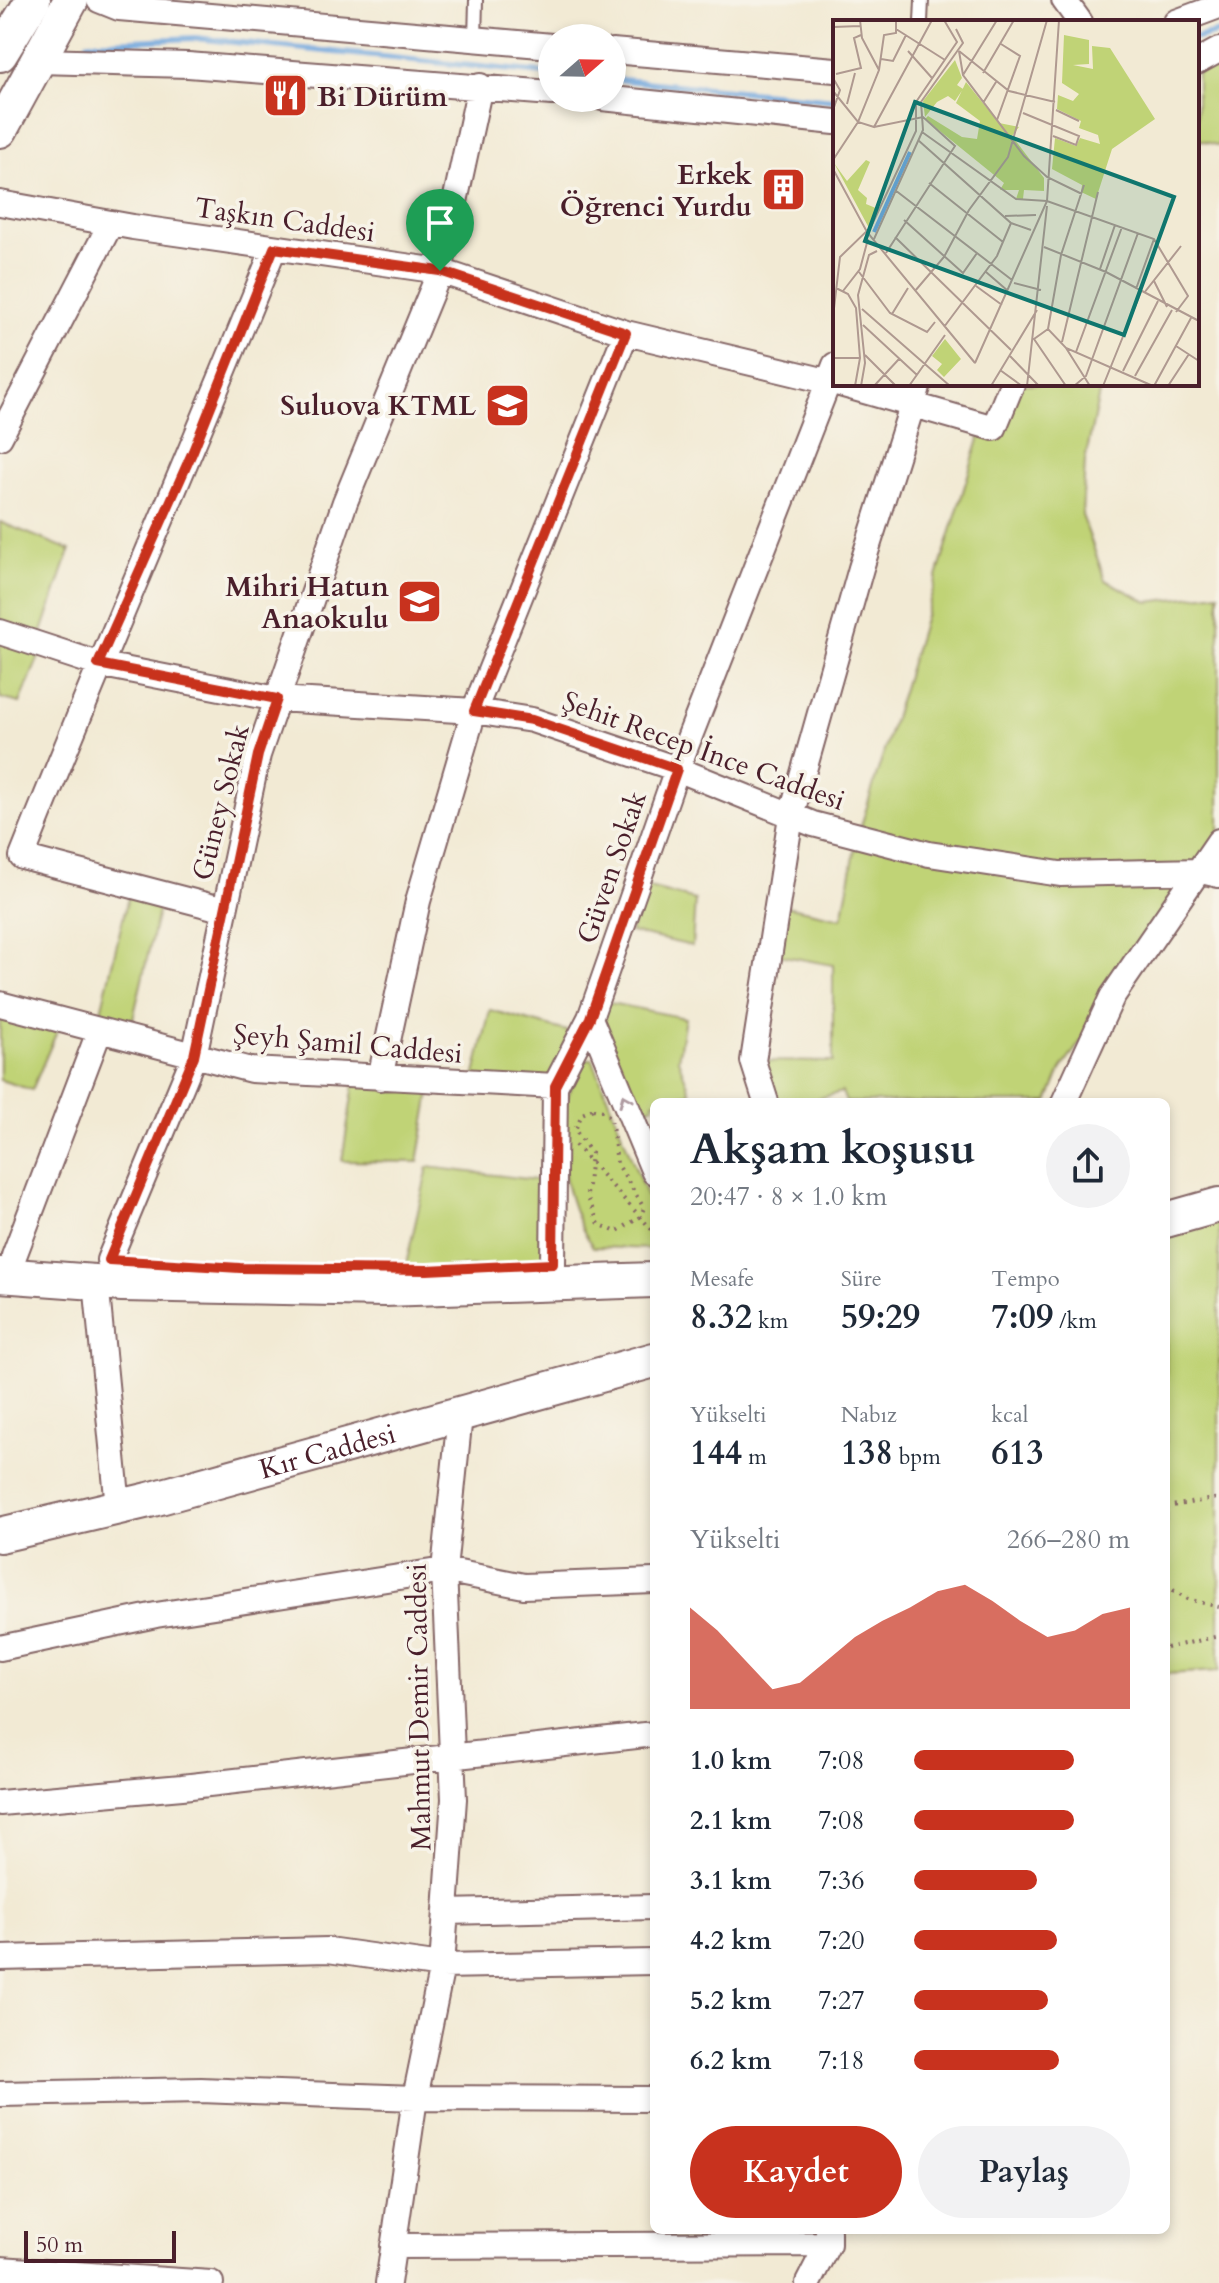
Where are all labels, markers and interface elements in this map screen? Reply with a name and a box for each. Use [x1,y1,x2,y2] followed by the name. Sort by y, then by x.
[833,20,1199,386] inset map
[538,24,626,112] north arrow
[538,24,626,112] map controls
[262,72,310,120] restaurant icon: Bi Dürüm
[317,78,448,116] place label: Bi Dürüm
[560,156,753,226] place label: Erkek Öğrenci Yurdu
[759,166,807,214] building icon: Erkek Öğrenci Yurdu
[192,189,378,251] street label: Taşkın Caddesi
[406,189,474,271] pin
[418,201,462,245] icon: arrive
[483,381,531,429] school or university icon: Suluova KTML
[280,387,476,425] place label: Suluova KTML
[225,568,389,638] place label: Mihri Hatun Anaokulu
[396,578,444,626] school or university icon: Mihri Hatun Anaokulu
[557,682,850,820] street label: Şehit Recep İnce Caddesi
[183,720,259,884] street label: Güney Sokak
[568,786,656,949] street label: Güven Sokak
[232,1015,464,1073] street label: Şeyh Şamil Caddesi
[619,1094,635,1108] one-way arrow
[690,1119,976,1179] text: Akşam koşusu
[1046,1124,1130,1208] button: share
[690,1179,887,1214] text: 20:47 · 8 × 1.0 km
[690,1264,754,1294] text: Mesafe
[841,1264,882,1294] text: Süre
[991,1264,1060,1294] text: Tempo
[690,1294,752,1340] text: 8.32
[841,1294,920,1340] text: 59:29
[991,1294,1053,1340] text: 7:09
[752,1306,788,1336] text: km
[1053,1306,1097,1336] text: /km
[690,1400,766,1430] text: Yükselti
[841,1400,897,1430] text: Nabız
[991,1400,1028,1430] text: kcal
[255,1415,400,1489] street label: Kır Caddesi
[690,1430,742,1476] text: 144
[841,1430,893,1476] text: 138
[991,1430,1044,1476] text: 613
[742,1442,767,1472] text: m
[893,1442,941,1472] text: bpm
[690,1522,780,1557] text: Yükselti
[1007,1522,1130,1557] text: 266–280 m
[397,1563,441,1851] street label: Mahmut Demir Caddesi
[690,1743,771,1778] text: 1.0 km
[818,1743,865,1778] text: 7:08
[690,1803,771,1838] text: 2.1 km
[818,1803,865,1838] text: 7:08
[690,1863,771,1898] text: 3.1 km
[818,1863,865,1898] text: 7:36
[690,1923,771,1958] text: 4.2 km
[818,1923,865,1958] text: 7:20
[690,1983,771,2018] text: 5.2 km
[818,1983,865,2018] text: 7:27
[690,2043,771,2078] text: 6.2 km
[818,2043,865,2078] text: 7:18
[690,2126,902,2218] button: Kaydet
[918,2126,1130,2218] button: Paylaş
[24,2227,176,2263] scale bar
[36,2230,83,2260] text: 50 m

